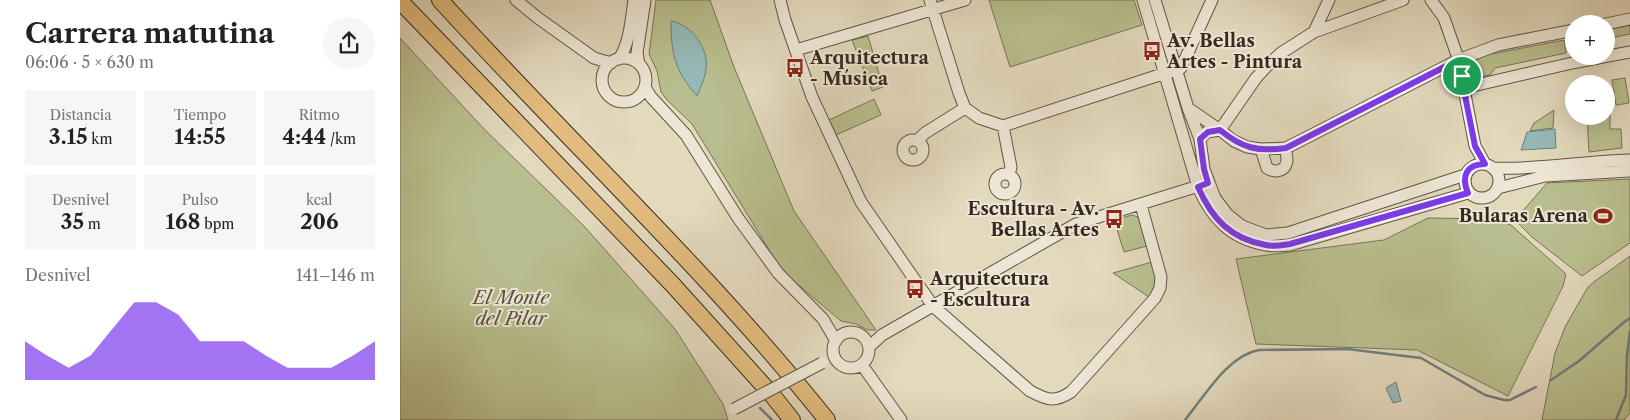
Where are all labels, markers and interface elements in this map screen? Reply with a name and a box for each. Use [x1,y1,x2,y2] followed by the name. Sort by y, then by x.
[1565,15,1615,125] map controls
[1565,15,1615,65] button: +
[25,16,274,50] text: Carrera matutina
[323,17,375,69] button: share
[1166,30,1303,73] place label: Av. Bellas Artes - Pintura
[1141,40,1163,62] bus stop icon: Av. Bellas Artes - Pintura
[809,47,929,90] place label: Arquitectura - Música
[25,52,154,72] text: 06:06 · 5 × 630 m
[1441,55,1483,97] pin
[784,57,806,79] bus stop icon: Arquitectura - Música
[1448,62,1476,90] icon: arrive
[1565,75,1615,125] button: −
[50,106,112,124] text: Distancia
[174,106,226,124] text: Tiempo
[299,106,340,124] text: Ritmo
[49,124,88,149] text: 3.15
[174,124,226,149] text: 14:55
[283,124,326,149] text: 4:44
[88,130,112,148] text: km
[326,130,356,148] text: /km
[52,191,109,209] text: Desnivel
[182,191,218,209] text: Pulso
[306,191,333,209] text: kcal
[967,198,1099,241] place label: Escultura - Av. Bellas Artes
[1459,205,1589,227] place label: Bularas Arena
[1592,205,1614,227] sports icon: Bularas Arena
[1103,208,1125,230] bus stop icon: Escultura - Av. Bellas Artes
[61,209,84,234] text: 35
[166,209,201,234] text: 168
[300,209,338,234] text: 206
[84,215,101,233] text: m
[201,215,234,233] text: bpm
[25,265,91,285] text: Desnivel
[296,265,375,285] text: 141–146 m
[929,268,1049,311] place label: Arquitectura - Escultura
[904,278,926,300] bus stop icon: Arquitectura - Escultura
[471,287,550,330] park label: El Monte del Pilar

